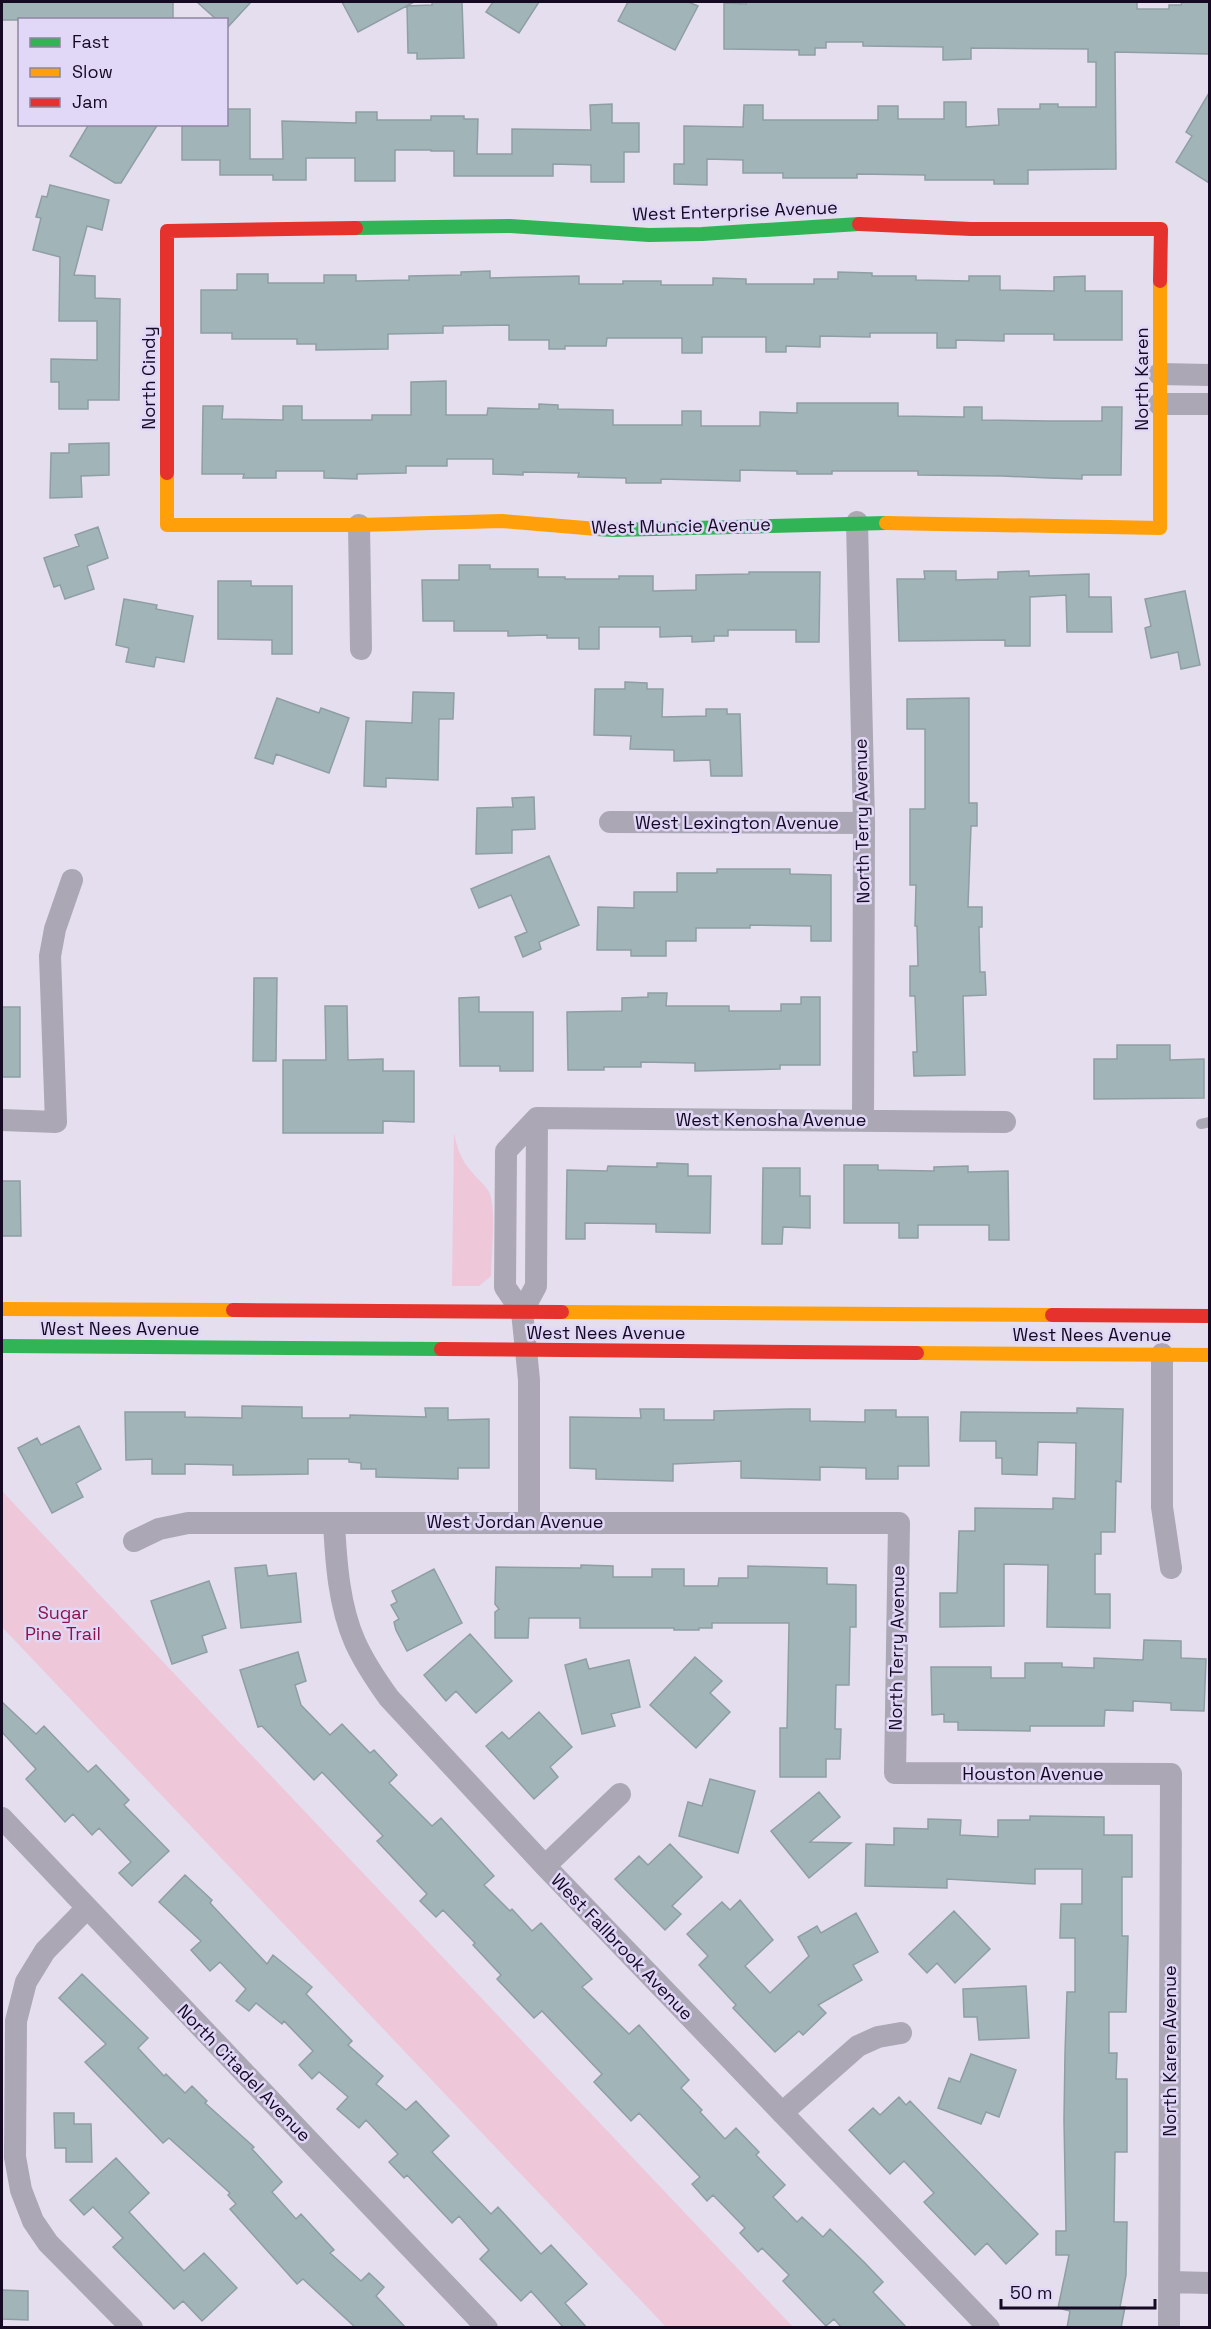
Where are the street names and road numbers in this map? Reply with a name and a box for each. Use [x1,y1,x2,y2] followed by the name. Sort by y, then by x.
[632,195,838,226] street label: West Enterprise Avenue
[137,326,160,430] street label: North Cindy
[1130,327,1153,431] street label: North Karen
[591,512,771,539] street label: West Muncie Avenue
[849,738,874,904] street label: North Terry Avenue
[635,811,839,834] street label: West Lexington Avenue
[676,1108,866,1131] street label: West Kenosha Avenue
[40,1317,200,1340] street label: West Nees Avenue
[526,1321,686,1344] street label: West Nees Avenue
[1012,1323,1172,1346] street label: West Nees Avenue
[426,1510,604,1533] street label: West Jordan Avenue
[884,1565,909,1731] street label: North Terry Avenue
[962,1762,1104,1785] street label: Houston Avenue
[546,1869,698,2025] street label: West Fallbrook Avenue
[1158,1965,1181,2137] street label: North Karen Avenue
[173,1999,316,2146] street label: North Citadel Avenue

